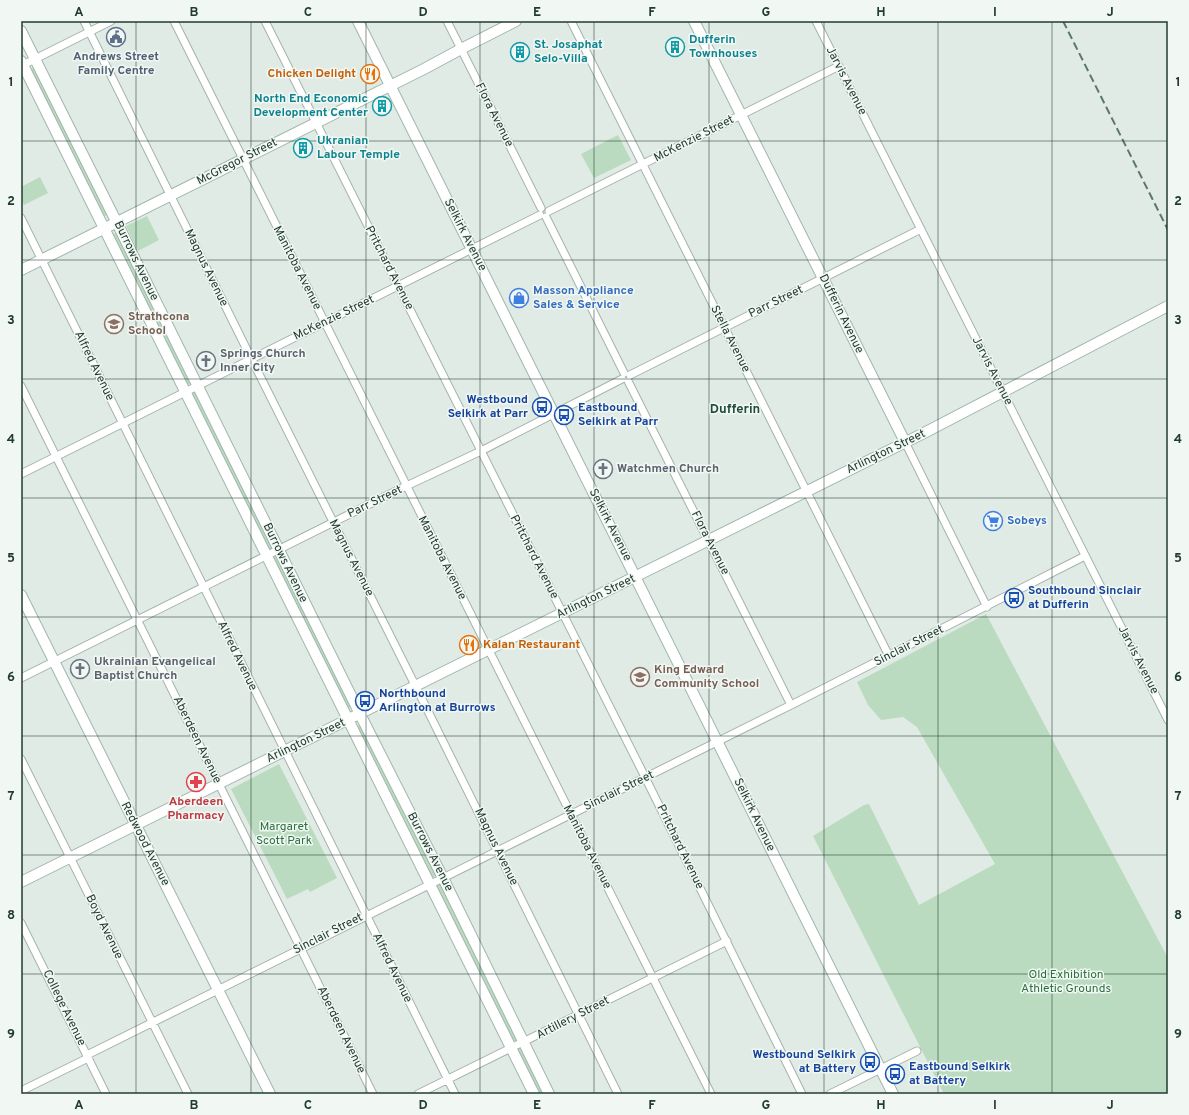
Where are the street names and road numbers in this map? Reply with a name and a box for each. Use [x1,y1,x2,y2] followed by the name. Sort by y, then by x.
[822,44,870,118] street label: Jarvis Avenue
[471,80,517,150] street label: Flora Avenue
[651,112,737,166] street label: McKenzie Street
[194,135,280,189] street label: McGregor Street
[440,196,490,274] street label: Selkirk Avenue
[110,218,162,304] street label: Burrows Avenue
[269,223,325,313] street label: Manitoba Avenue
[361,223,417,313] street label: Pritchard Avenue
[180,227,232,309] street label: Magnus Avenue
[815,272,867,356] street label: Dufferin Avenue
[746,282,806,322] street label: Parr Street
[291,292,377,344] street label: McKenzie Street
[706,303,754,375] street label: Stella Avenue
[70,329,118,403] street label: Alfred Avenue
[968,334,1016,408] street label: Jarvis Avenue
[844,426,928,478] street label: Arlington Street
[345,482,405,522] street label: Parr Street
[585,486,635,564] street label: Selkirk Avenue
[687,508,733,578] street label: Flora Avenue
[506,512,562,602] street label: Pritchard Avenue
[414,513,470,603] street label: Manitoba Avenue
[325,517,377,599] street label: Magnus Avenue
[259,520,311,606] street label: Burrows Avenue
[554,571,638,623] street label: Arlington Street
[213,619,261,693] street label: Alfred Avenue
[871,622,947,670] street label: Sinclair Street
[1114,623,1162,697] street label: Jarvis Avenue
[169,694,225,786] street label: Aberdeen Avenue
[264,715,348,767] street label: Arlington Street
[581,767,657,815] street label: Sinclair Street
[729,776,779,854] street label: Selkirk Avenue
[117,799,173,889] street label: Redwood Avenue
[559,802,615,892] street label: Manitoba Avenue
[653,802,707,892] street label: Pritchard Avenue
[470,806,522,888] street label: Magnus Avenue
[403,810,457,894] street label: Burrows Avenue
[81,892,127,962] street label: Boyd Avenue
[290,910,366,958] street label: Sinclair Street
[368,931,416,1005] street label: Alfred Avenue
[39,967,89,1049] street label: College Avenue
[313,984,369,1076] street label: Aberdeen Avenue
[534,993,612,1043] street label: Artillery Street

